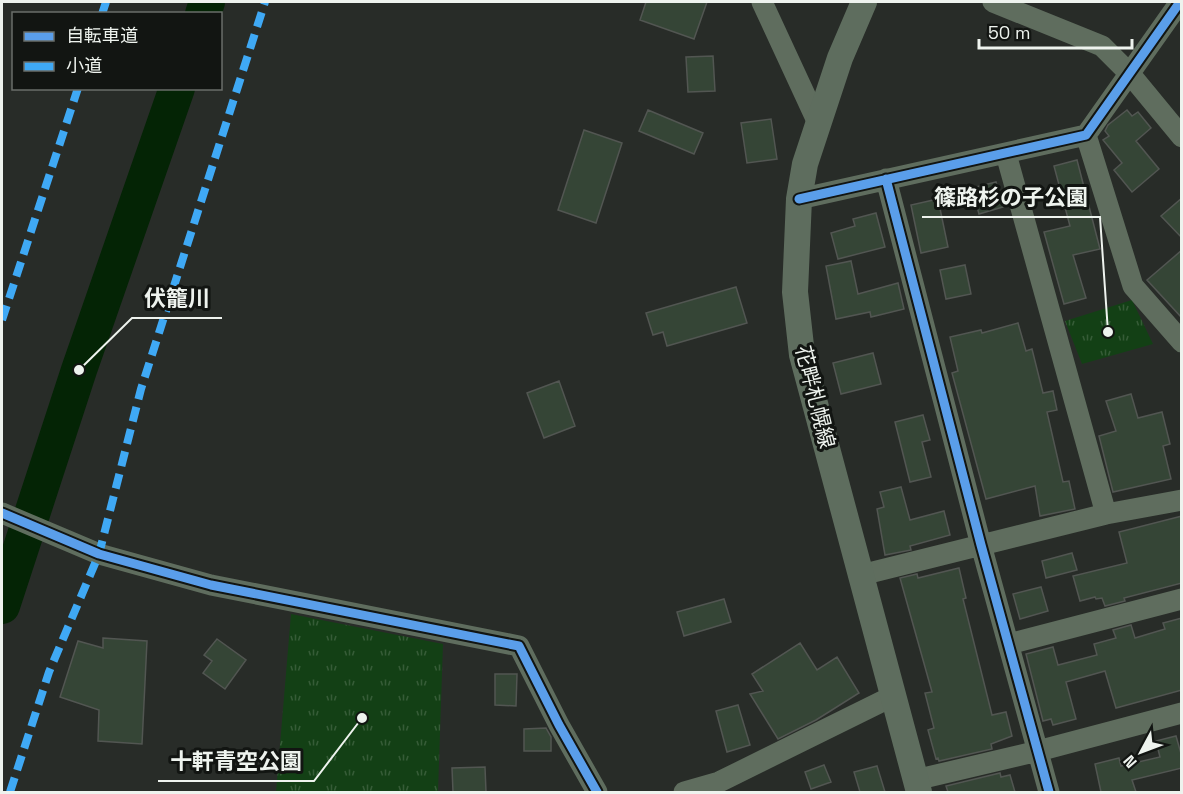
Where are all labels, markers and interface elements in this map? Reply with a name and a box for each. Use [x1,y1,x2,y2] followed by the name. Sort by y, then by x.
[12,12,222,90] legend
[979,12,1132,50] scale bar
[988,21,1030,44] text: 50 m
[66,24,138,47] text: 自転車道
[66,54,102,77] text: 小道
[922,177,1100,217] callout: 篠路杉の子公園
[934,183,1088,211] text: 篠路杉の子公園
[132,278,222,318] callout: 伏籠川
[144,284,210,312] text: 伏籠川
[790,343,841,451] street label: 花畔札幌線
[1111,722,1171,782] north arrow
[158,741,314,781] callout: 十軒青空公園
[170,747,302,775] text: 十軒青空公園
[1119,751,1142,772] text: N

